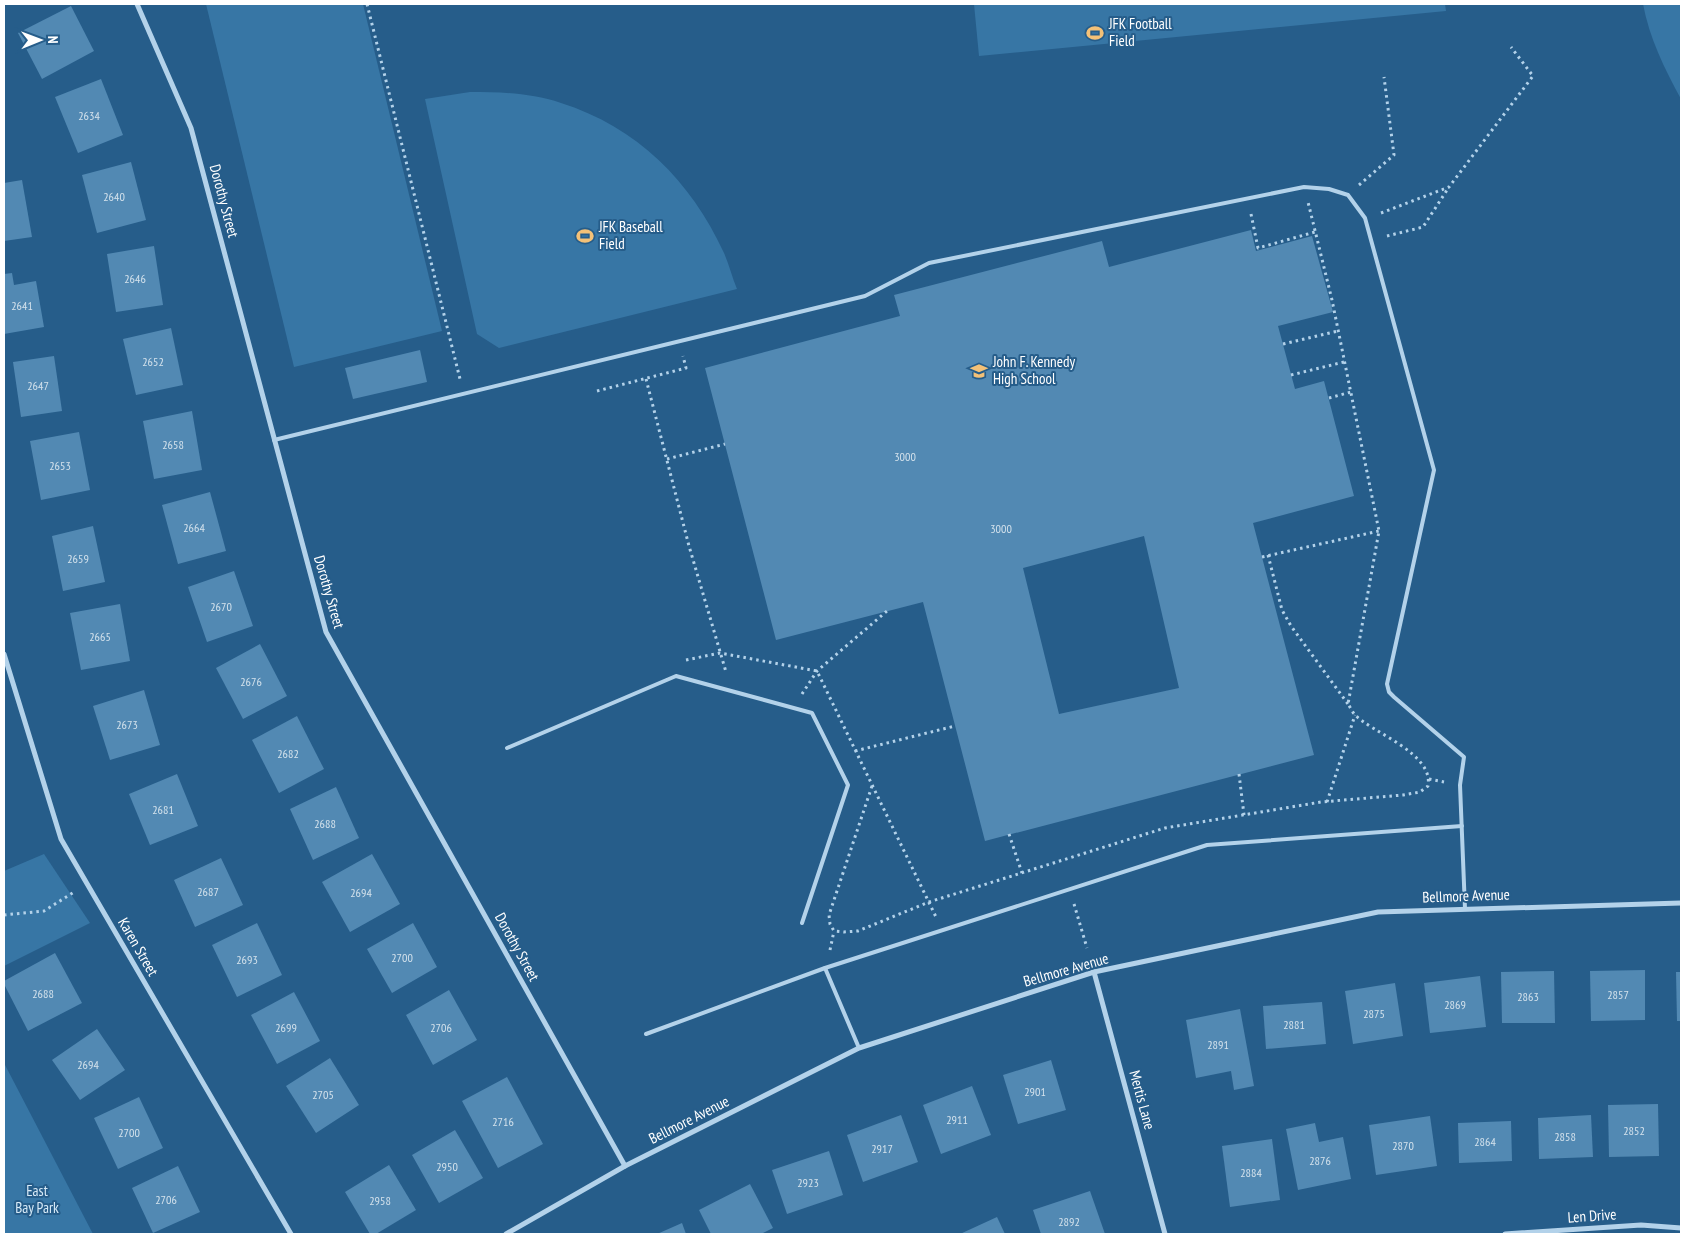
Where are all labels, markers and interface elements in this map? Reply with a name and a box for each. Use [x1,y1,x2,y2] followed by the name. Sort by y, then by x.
[1108,14,1172,50] place label: JFK Football Field
[15,15,65,65] north arrow
[1085,23,1105,43] sports icon: JFK Football Field
[44,36,62,44] text: N
[78,108,100,123] house number: 2634
[206,162,243,240] street label: Dorothy Street
[103,189,125,204] house number: 2640
[598,217,663,253] place label: JFK Baseball Field
[575,226,595,246] sports icon: JFK Baseball Field
[124,271,146,286] house number: 2646
[11,298,33,313] house number: 2641
[992,352,1075,388] place label: John F. Kennedy High School
[142,354,164,369] house number: 2652
[969,361,989,381] school or university icon: John F. Kennedy High School
[27,378,49,393] house number: 2647
[162,437,184,452] house number: 2658
[894,449,916,464] house number: 3000
[49,458,71,473] house number: 2653
[183,520,205,535] house number: 2664
[990,521,1012,536] house number: 3000
[67,551,89,566] house number: 2659
[310,553,349,631] street label: Dorothy Street
[210,599,232,614] house number: 2670
[89,629,111,644] house number: 2665
[240,674,262,689] house number: 2676
[116,717,138,732] house number: 2673
[277,746,299,761] house number: 2682
[152,802,174,817] house number: 2681
[314,816,336,831] house number: 2688
[197,884,219,899] house number: 2687
[1422,884,1510,907] street label: Bellmore Avenue
[350,885,372,900] house number: 2694
[491,909,544,984] street label: Dorothy Street
[114,914,163,979] street label: Karen Street
[1021,948,1111,991] street label: Bellmore Avenue
[391,950,413,965] house number: 2700
[236,952,258,967] house number: 2693
[32,986,54,1001] house number: 2688
[1607,987,1629,1002] house number: 2857
[1517,989,1539,1004] house number: 2863
[1444,997,1466,1012] house number: 2869
[1363,1006,1385,1021] house number: 2875
[1283,1017,1305,1032] house number: 2881
[275,1020,297,1035] house number: 2699
[430,1020,452,1035] house number: 2706
[1207,1037,1229,1052] house number: 2891
[77,1057,99,1072] house number: 2694
[1125,1068,1160,1132] street label: Mertis Lane
[1024,1084,1046,1099] house number: 2901
[312,1087,334,1102] house number: 2705
[645,1091,732,1148] street label: Bellmore Avenue
[946,1112,968,1127] house number: 2911
[492,1114,514,1129] house number: 2716
[1623,1123,1645,1138] house number: 2852
[118,1125,140,1140] house number: 2700
[1554,1129,1576,1144] house number: 2858
[1474,1134,1496,1149] house number: 2864
[1392,1138,1414,1153] house number: 2870
[871,1141,893,1156] house number: 2917
[1309,1153,1331,1168] house number: 2876
[436,1159,458,1174] house number: 2950
[1240,1165,1262,1180] house number: 2884
[797,1175,819,1190] house number: 2923
[15,1181,59,1217] park label: East Bay Park
[155,1192,177,1207] house number: 2706
[369,1193,391,1208] house number: 2958
[1567,1204,1617,1227] street label: Len Drive
[1058,1214,1080,1229] house number: 2892

